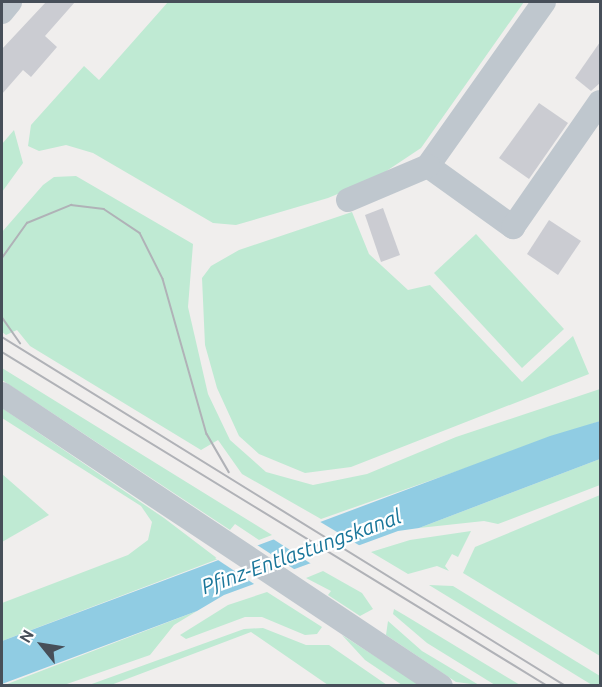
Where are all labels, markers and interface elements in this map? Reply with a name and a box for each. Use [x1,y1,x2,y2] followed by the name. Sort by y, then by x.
[197,503,405,599] water label: Pfinz-Entlastungskanal
[12,615,72,675] north arrow
[16,626,37,646] text: N

